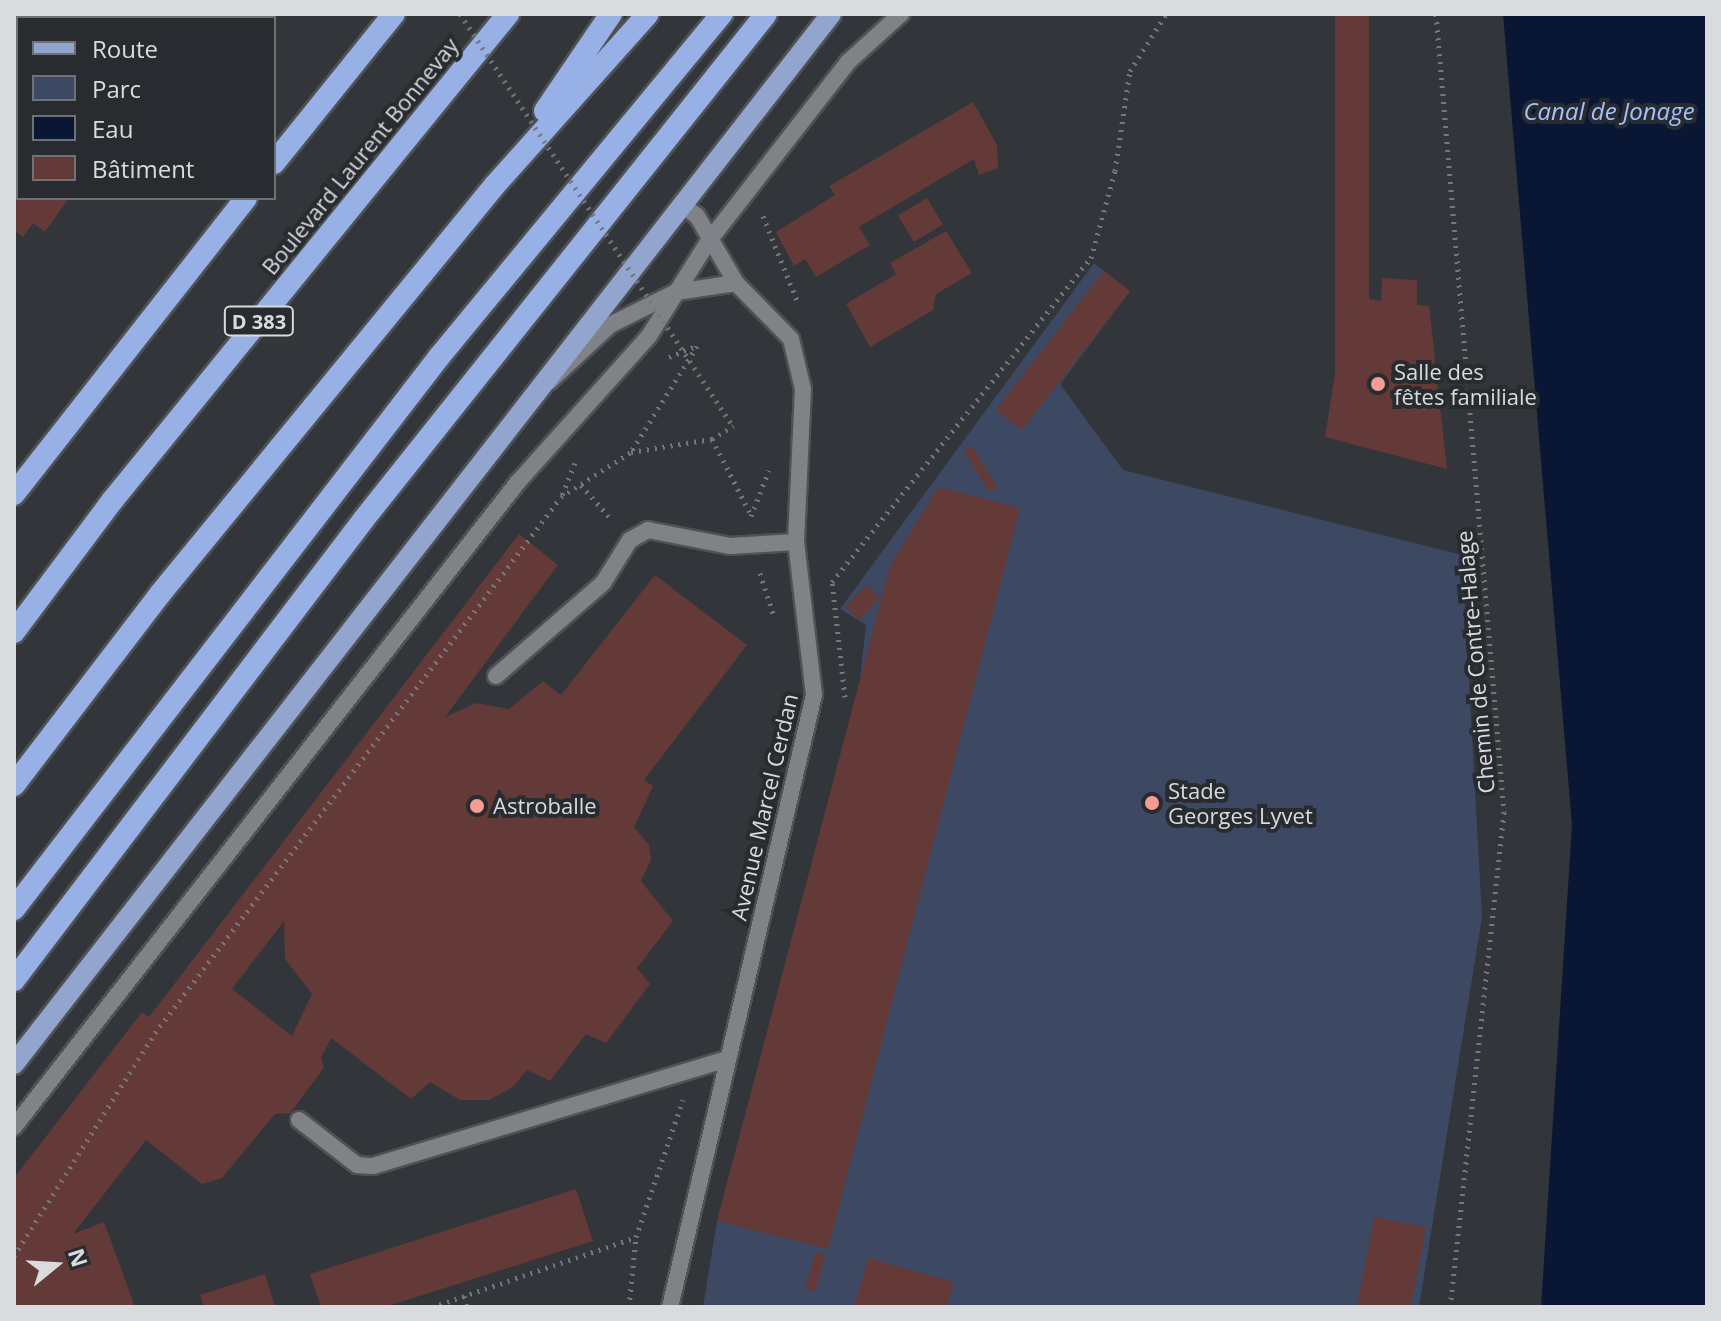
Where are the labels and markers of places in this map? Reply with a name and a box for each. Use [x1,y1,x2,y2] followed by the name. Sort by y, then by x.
[1394,358,1537,410] place label: Salle des fêtes familiale
[1369,375,1387,393] marker: Salle des fêtes familiale
[1168,777,1313,828] place label: Stade Georges Lyvet
[493,793,597,819] place label: Astroballe
[1143,794,1161,812] marker: Stade Georges Lyvet
[468,797,486,815] marker: Astroballe

